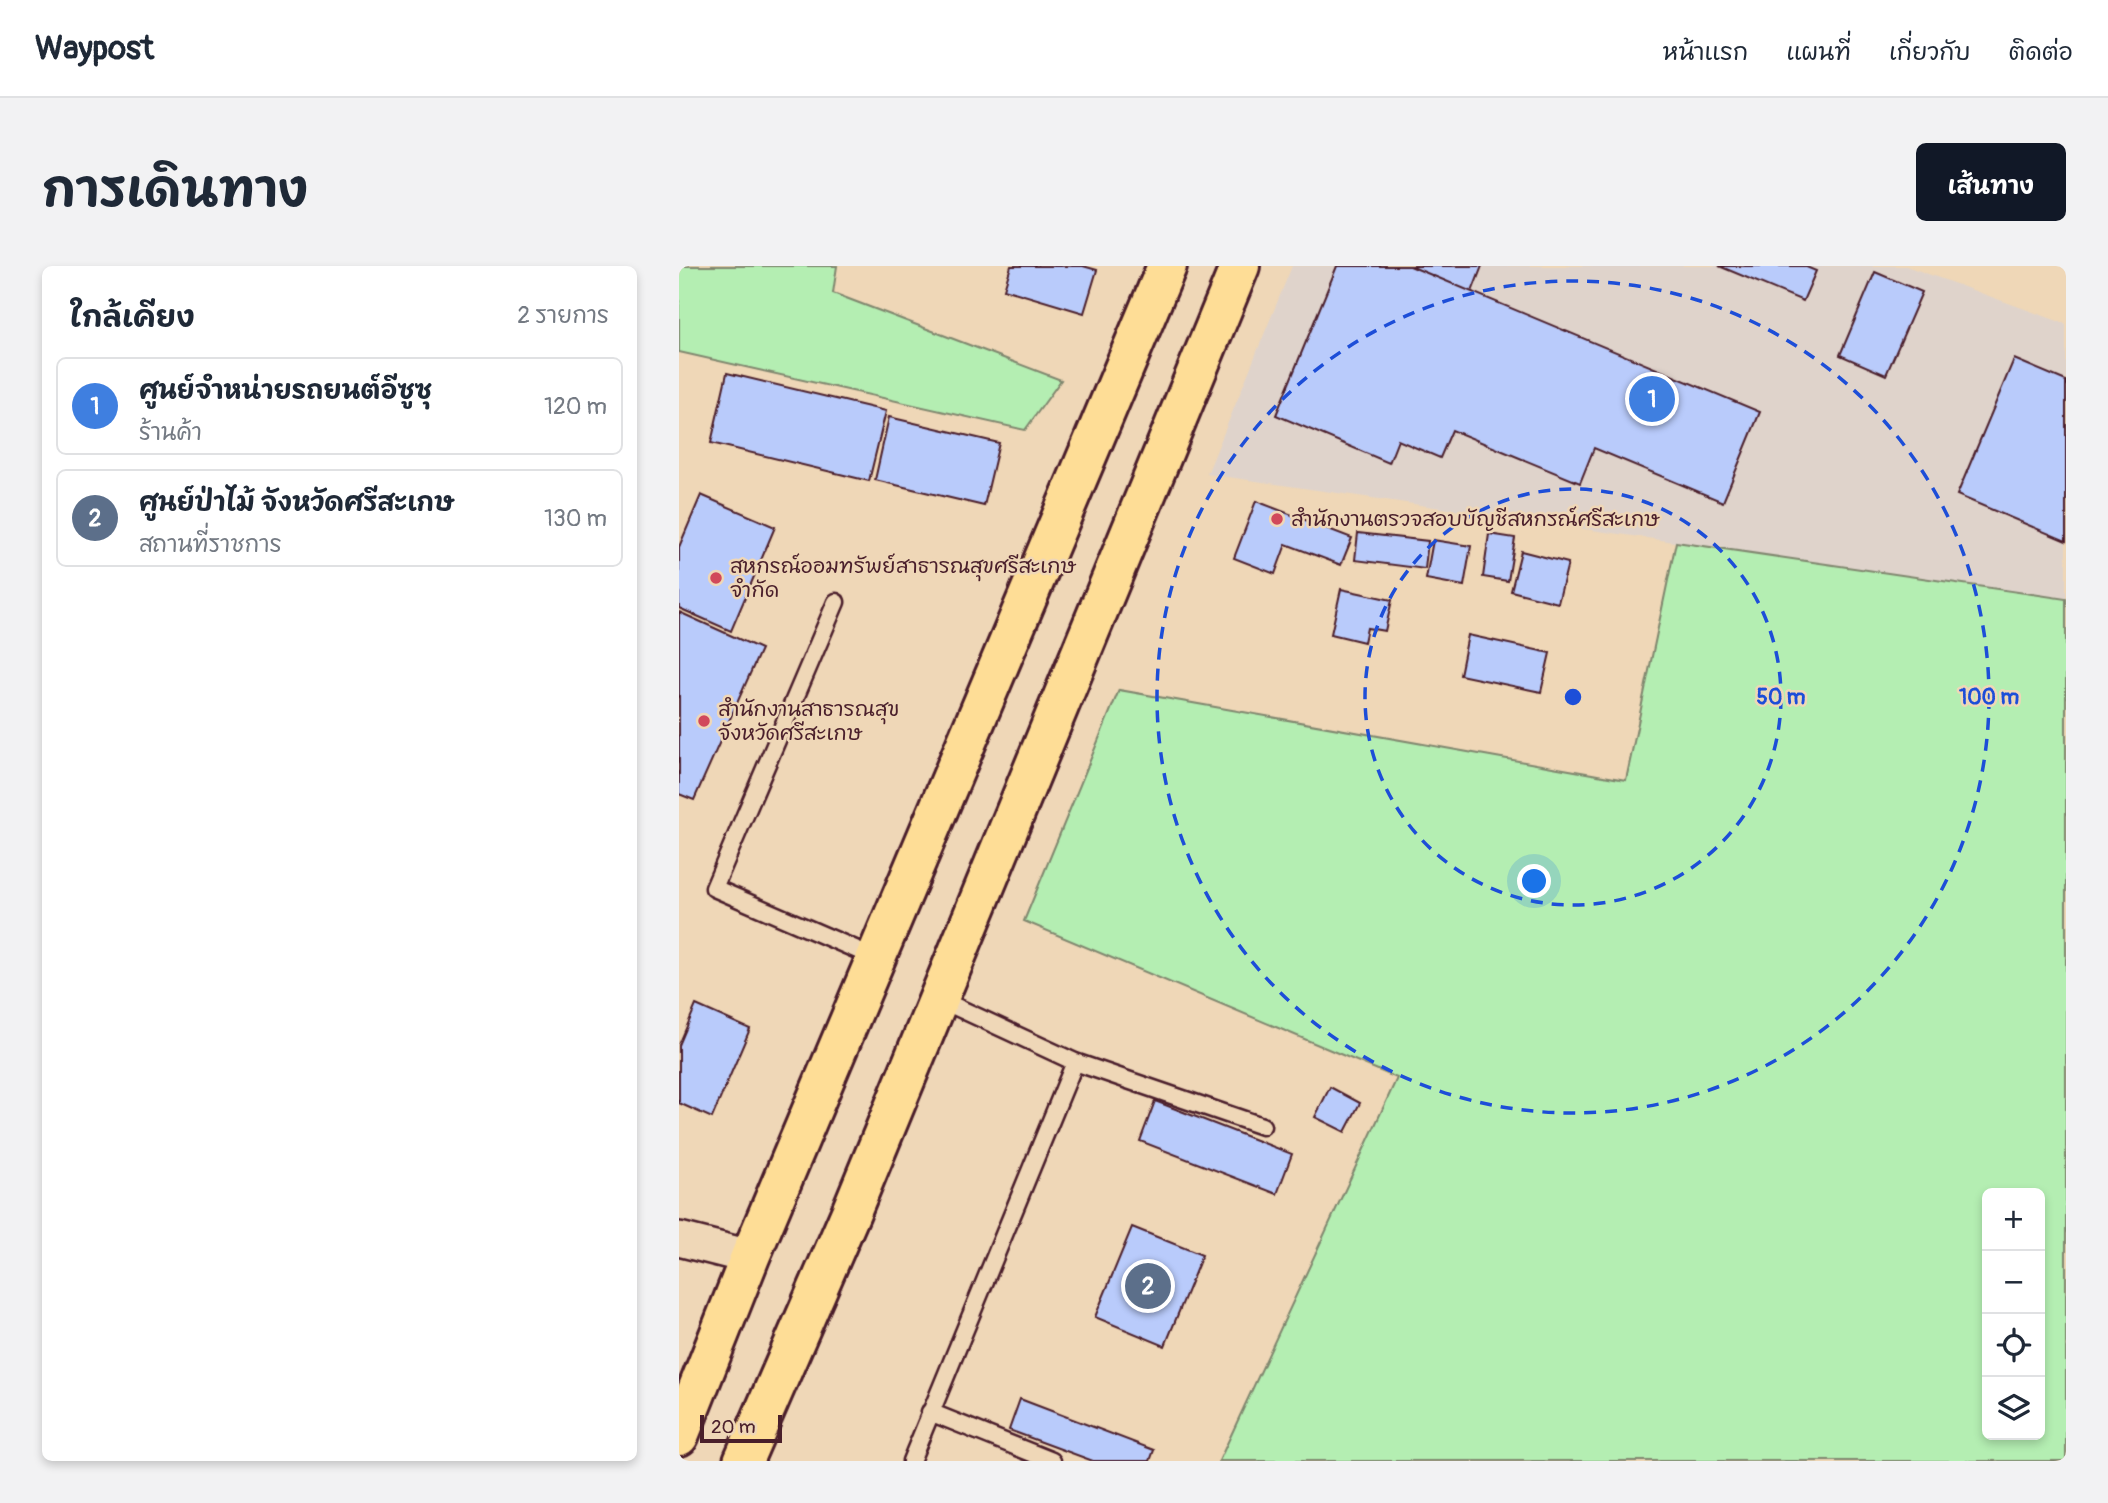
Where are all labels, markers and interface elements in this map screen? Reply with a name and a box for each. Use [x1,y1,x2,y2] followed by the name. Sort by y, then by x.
[35,28,154,69] text: Waypost
[1663,38,1748,67] text: หน้าแรก
[1786,38,1851,67] text: แผนที่
[1889,38,1971,67] text: เกี่ยวกับ
[2009,38,2073,67] text: ติดต่อ
[1916,143,2066,221] button: เส้นทาง
[42,160,308,221] text: การเดินทาง
[70,299,195,336] text: ใกล้เคียง
[517,301,609,330] text: 2 รายการ
[1629,373,1675,425] pin: 1
[139,375,432,407] text: ศูนย์จำหน่ายรถยนต์อีซูซุ
[91,392,100,421] text: 1
[544,392,607,421] text: 120 m
[139,418,202,447] text: ร้านค้า
[139,487,455,519] text: ศูนย์ป่าไม้ จังหวัดศรีสะเกษ
[89,504,101,533] text: 2
[544,504,607,533] text: 130 m
[1291,506,1660,533] place label: สำนักงานตรวจสอบบัญชีสหกรณ์ศรีสะเกษ
[1269,511,1285,527] marker: สำนักงานตรวจสอบบัญชีสหกรณ์ศรีสะเกษ
[139,530,282,559] text: สถานที่ราชการ
[730,553,1077,604] place label: สหกรณ์ออมทรัพย์สาธารณสุขศรีสะเกษ จำกัด
[708,570,724,586] marker: สหกรณ์ออมทรัพย์สาธารณสุขศรีสะเกษ จำกัด
[1757,684,1806,711] text: 50 m
[1959,684,2019,711] text: 100 m
[1561,685,1585,709] centre of rings
[718,696,899,747] place label: สำนักงานสาธารณสุข จังหวัดศรีสะเกษ
[696,713,712,729] marker: สำนักงานสาธารณสุข จังหวัดศรีสะเกษ
[1517,864,1551,898] your location
[1982,1188,2045,1440] map controls
[1982,1188,2045,1251] button: +
[1982,1251,2045,1314] button: −
[1125,1260,1171,1312] pin: 2
[1982,1314,2045,1377] button: locate
[1982,1377,2045,1440] button: layers
[700,1412,782,1444] scale bar
[711,1415,756,1439] text: 20 m

